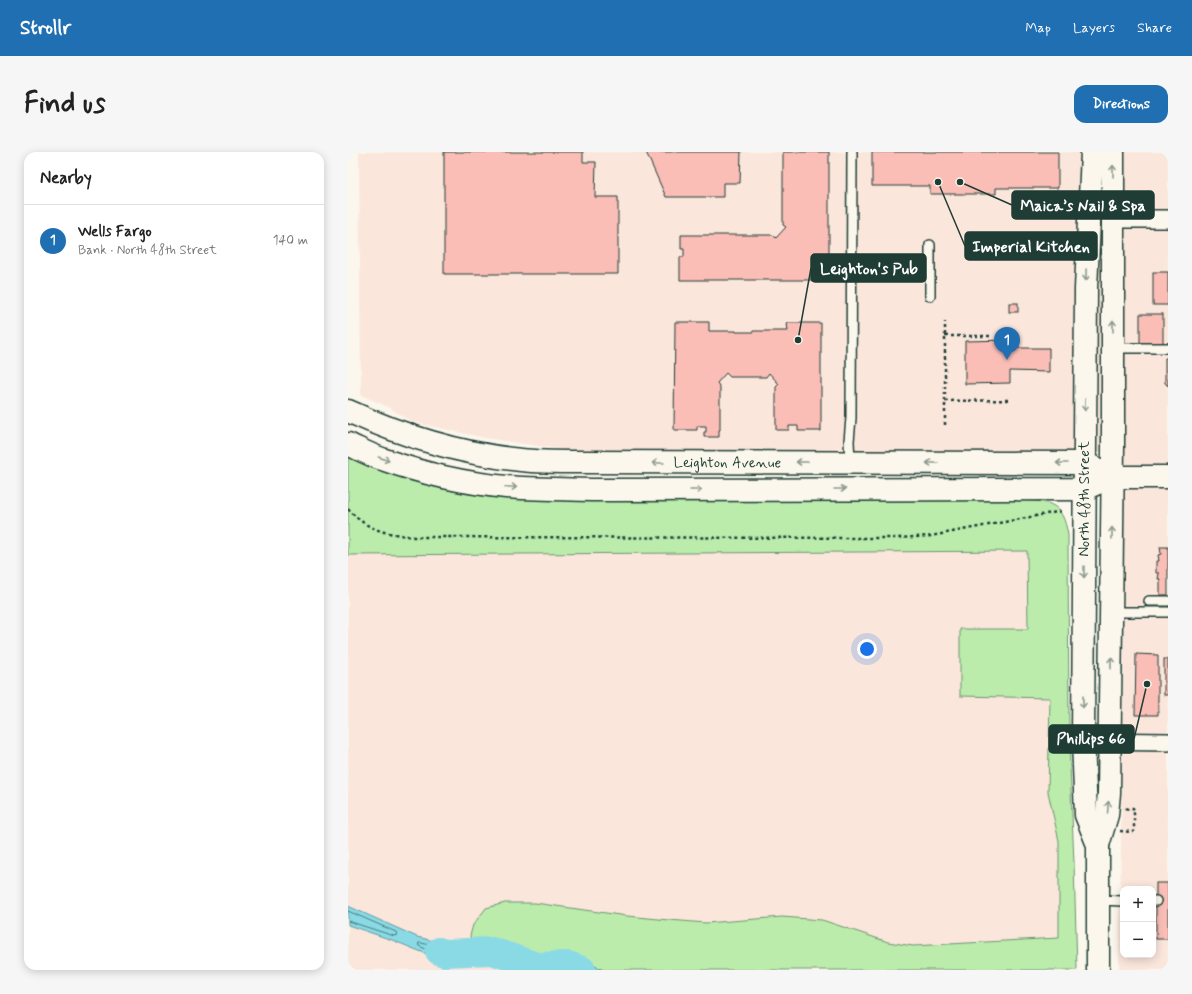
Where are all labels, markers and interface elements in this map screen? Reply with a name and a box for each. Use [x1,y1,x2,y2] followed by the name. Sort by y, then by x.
[20,16,71,41] text: Strollr
[1025,19,1051,37] text: Map
[1073,19,1115,37] text: Layers
[1137,19,1172,37] text: Share
[1074,85,1168,123] button: Directions
[24,86,105,123] text: Find us
[1109,165,1117,178] one-way arrow
[40,167,92,189] text: Nearby
[1012,191,1154,219] callout: Maica’s Nail & Spa
[1020,196,1146,217] text: Maica’s Nail & Spa
[78,222,152,242] text: Wells Fargo
[50,232,56,249] text: 1
[273,232,308,249] text: 140 m
[965,232,1097,260] callout: Imperial Kitchen
[972,237,1090,258] text: Imperial Kitchen
[78,242,217,259] text: Bank · North 48th Street
[811,254,926,282] callout: Leighton's Pub
[820,259,918,281] text: Leighton's Pub
[1082,268,1090,281] one-way arrow
[1109,320,1117,333] one-way arrow
[994,327,1020,360] pin: 1
[1081,398,1089,411] one-way arrow
[1075,441,1095,557] street label: North 48th Street
[674,453,781,473] street label: Leighton Avenue
[377,456,390,463] one-way arrow
[796,458,809,466] one-way arrow
[652,459,665,467] one-way arrow
[926,459,939,467] one-way arrow
[1056,459,1069,467] one-way arrow
[504,484,517,491] one-way arrow
[689,486,702,494] one-way arrow
[833,486,846,493] one-way arrow
[1108,527,1116,540] one-way arrow
[1080,565,1088,578] one-way arrow
[857,639,877,659] your location
[1107,657,1115,670] one-way arrow
[1079,695,1087,708] one-way arrow
[1049,725,1134,753] callout: Phillips 66
[1056,729,1126,750] text: Phillips 66
[1105,801,1112,814] one-way arrow
[1120,886,1156,958] map controls
[1120,886,1156,922] button: +
[1120,922,1156,958] button: −

